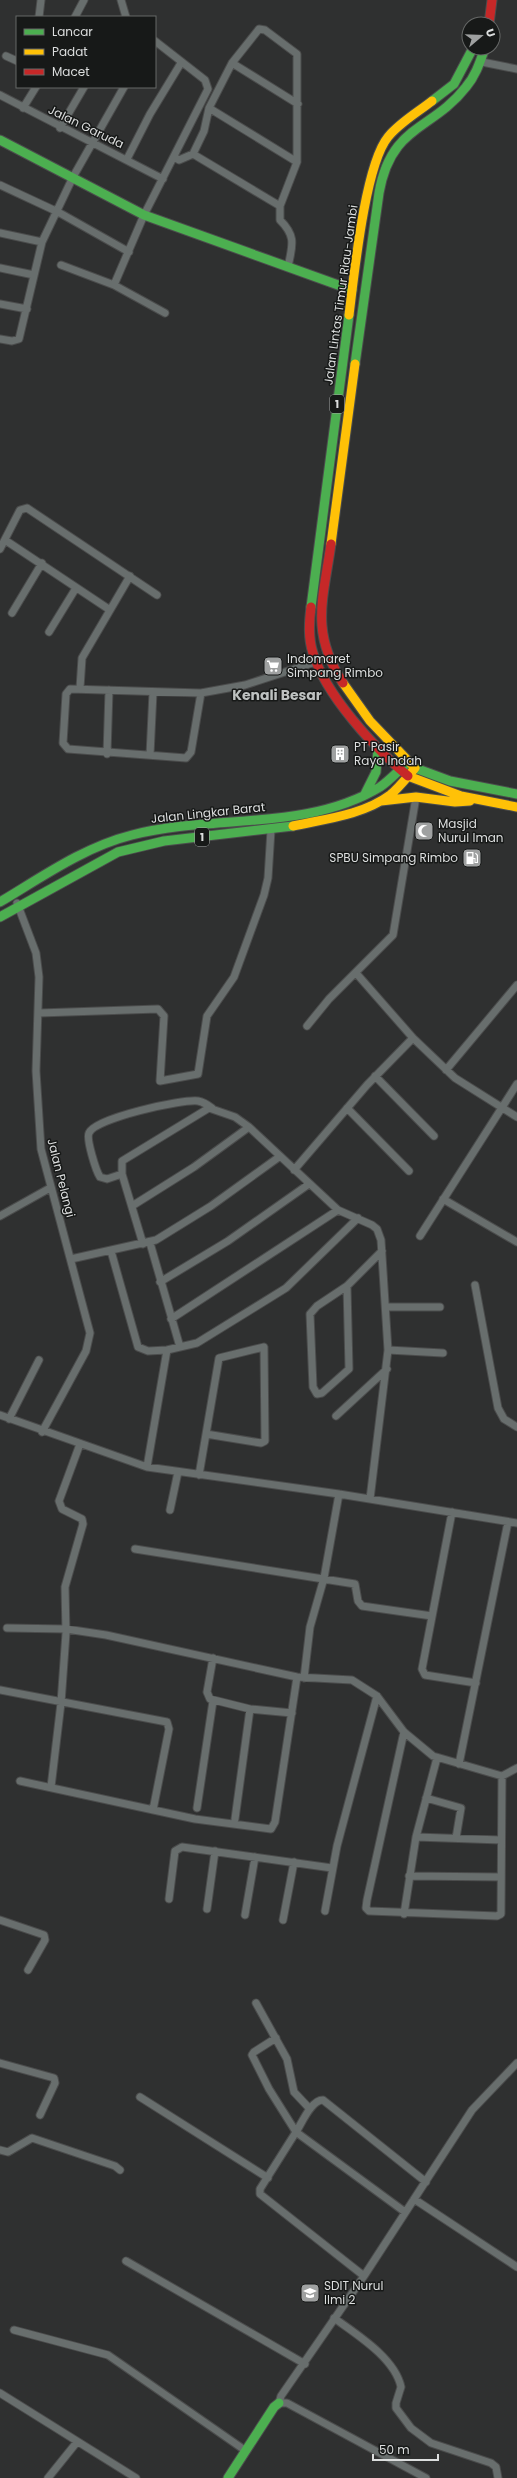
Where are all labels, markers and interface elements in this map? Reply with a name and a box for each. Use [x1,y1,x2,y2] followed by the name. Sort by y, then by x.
[16,16,156,88] legend
[461,16,501,56] north arrow
[52,23,93,40] text: Lancar
[482,26,499,39] text: U
[52,43,88,60] text: Padat
[52,63,90,80] text: Macet
[46,101,127,152] street label: Jalan Garuda
[319,204,362,386] street label: Jalan Lintas Timur Riau-Jambi
[330,395,344,413] road number: 1
[287,650,383,681] place label: Indomaret Simpang Rimbo
[262,655,284,677] supermarket icon: Indomaret Simpang Rimbo
[232,685,322,705] district label: Kenali Besar
[354,738,422,769] place label: PT Pasir Raya Indah
[329,743,351,765] building icon: PT Pasir Raya Indah
[150,798,266,827] street label: Jalan Lingkar Barat
[438,815,504,846] place label: Masjid Nurul Iman
[413,820,435,842] mosque icon: Masjid Nurul Iman
[195,828,209,846] road number: 1
[461,847,483,869] fuel station icon: SPBU Simpang Rimbo
[329,849,458,866] place label: SPBU Simpang Rimbo
[43,1137,79,1219] street label: Jalan Pelangi
[324,2277,383,2308] place label: SDIT Nurul Ilmi 2
[299,2282,321,2304] school or university icon: SDIT Nurul Ilmi 2
[373,2436,438,2462] scale bar
[379,2441,410,2458] text: 50 m

